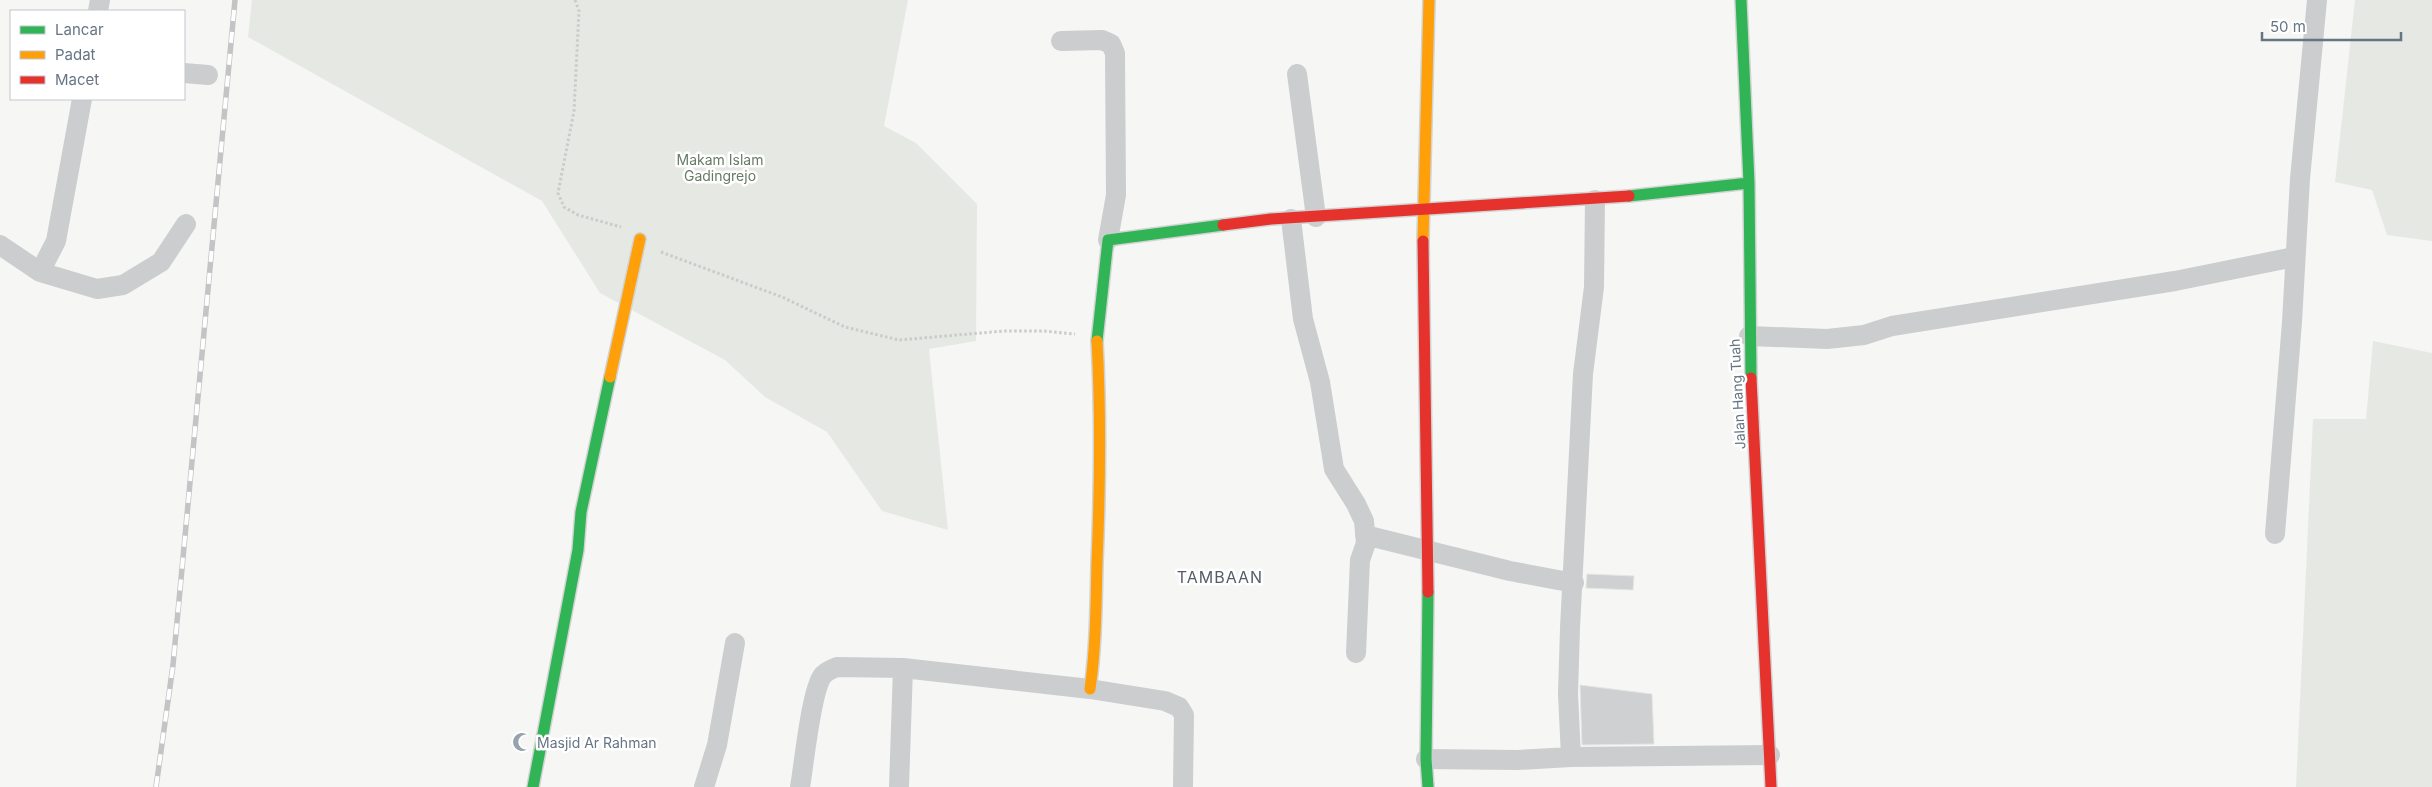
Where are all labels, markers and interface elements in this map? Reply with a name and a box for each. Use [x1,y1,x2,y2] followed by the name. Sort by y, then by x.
[10,10,185,100] legend
[2262,10,2401,42] scale bar
[2270,17,2306,36] text: 50 m
[55,20,104,39] text: Lancar
[55,45,96,64] text: Padat
[55,70,99,89] text: Macet
[677,151,763,184] park label: Makam Islam Gadingrejo
[1726,338,1748,450] street label: Jalan Hang Tuah
[1177,567,1263,587] district label: TAMBAAN
[511,731,533,753] mosque icon: Masjid Ar Rahman
[537,734,657,751] place label: Masjid Ar Rahman

